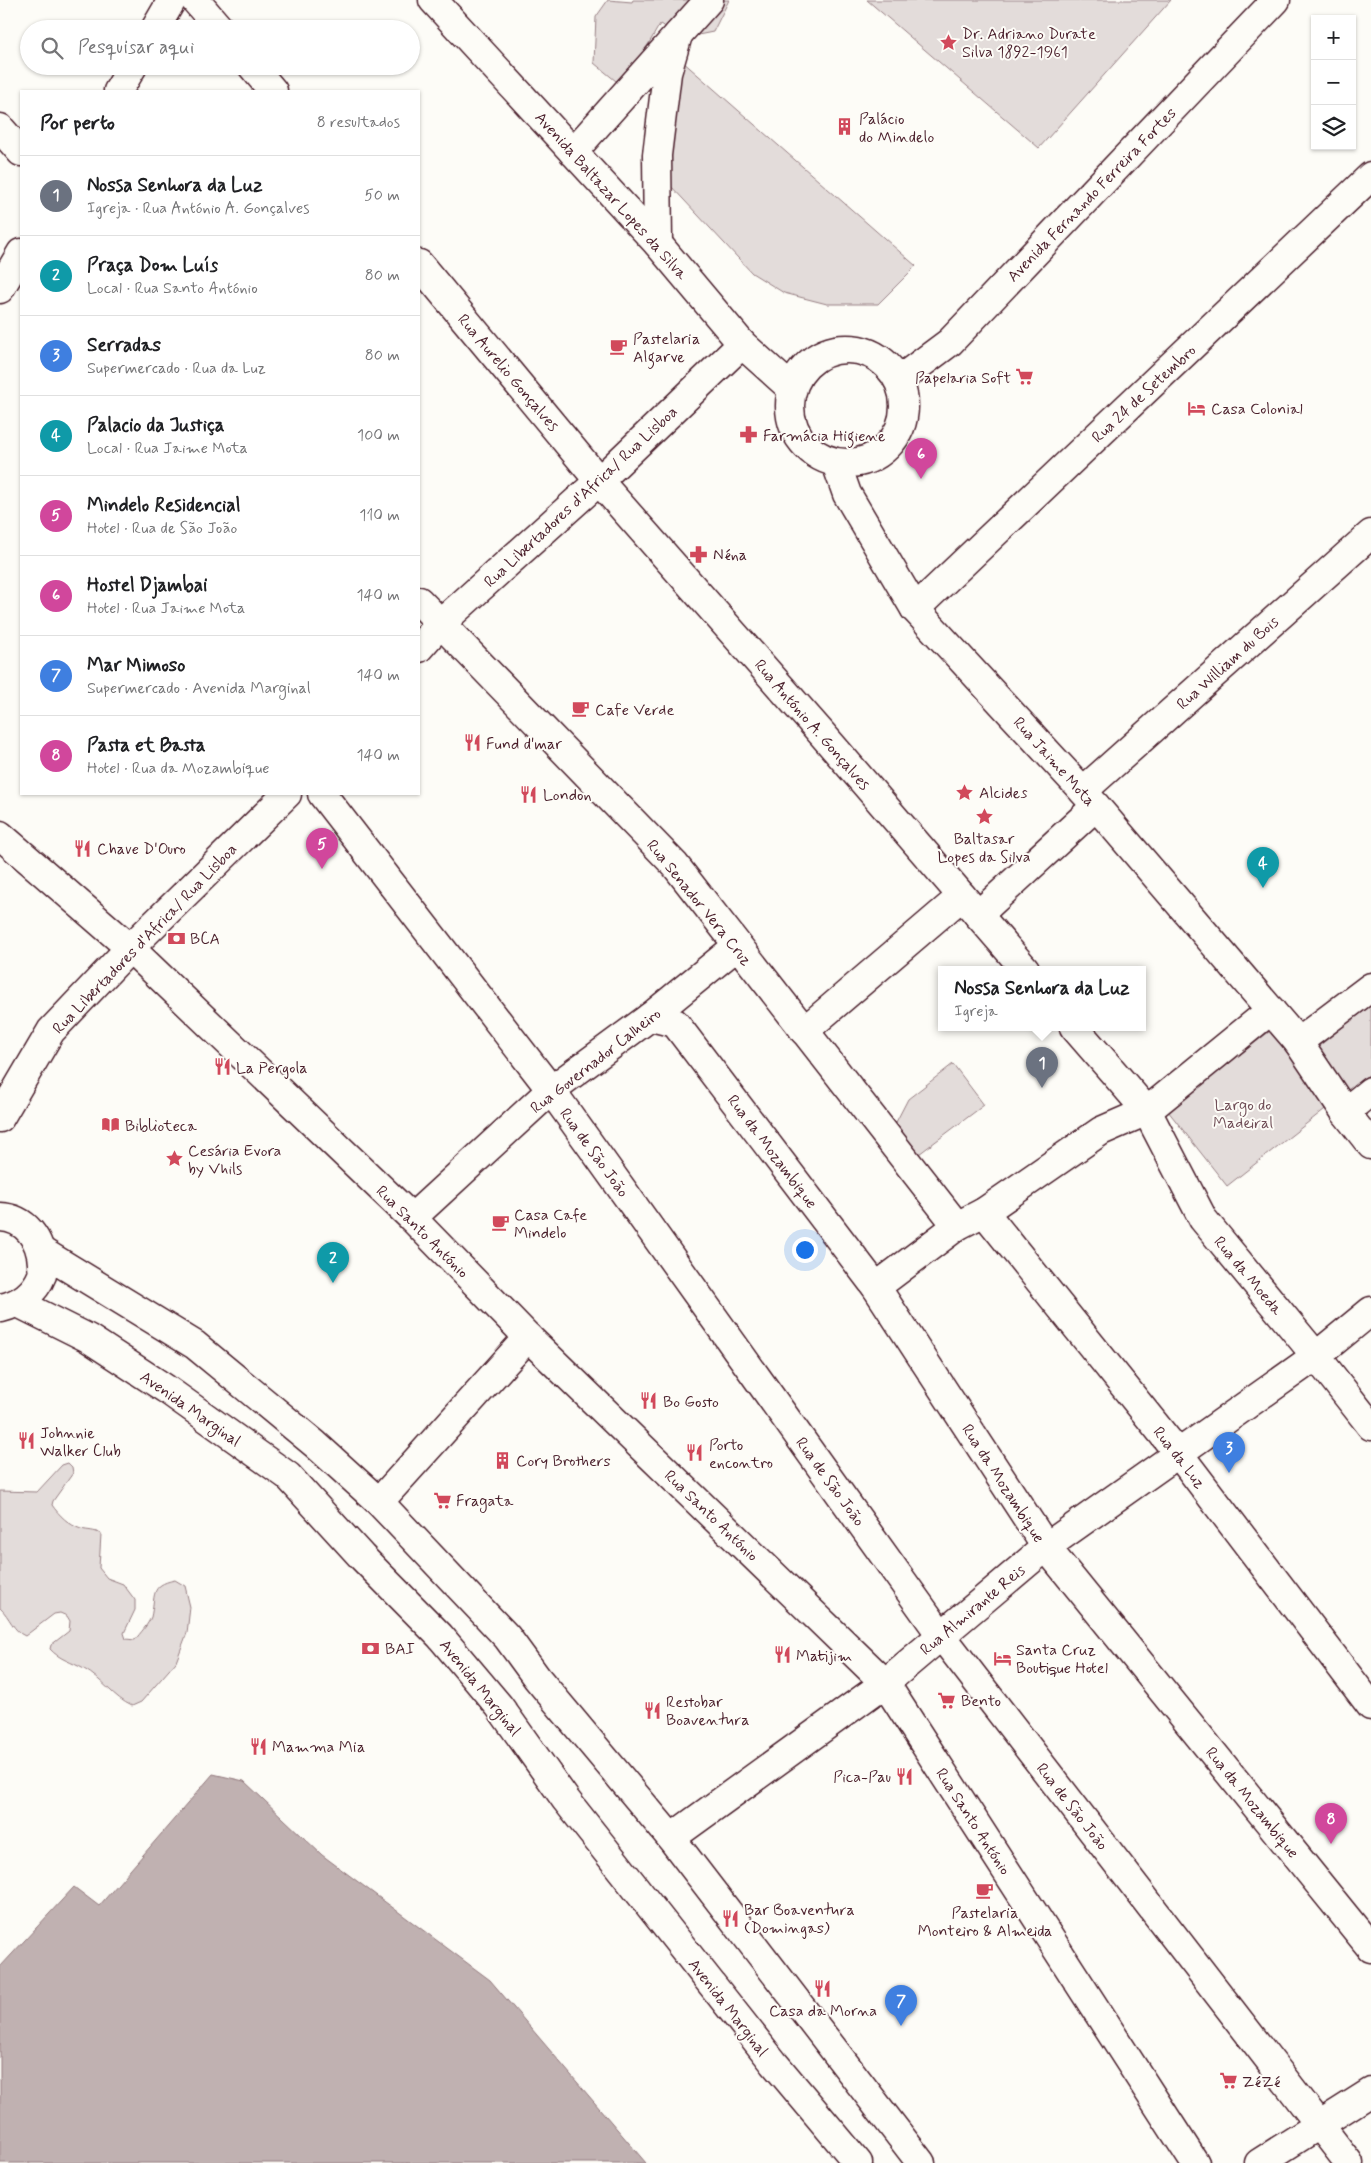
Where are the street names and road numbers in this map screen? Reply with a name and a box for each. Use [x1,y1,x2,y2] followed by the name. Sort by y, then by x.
[1003,103,1181,287] street label: Avenida Fernando Ferreira Fortes
[530,108,692,285] street label: Avenida Baltazar Lopes da Silva
[453,310,563,436] street label: Rua Aurelio Gonçalves
[1087,340,1201,448] street label: Rua 24 de Setembro
[480,402,682,593] street label: Rua Libertadores d'Africa/ Rua Lisboa
[1172,612,1284,715] street label: Rua William du Bois
[749,655,875,795] street label: Rua António A. Gonçalves
[1008,713,1100,811] street label: Rua Jaime Mota
[641,836,756,970] street label: Rua Senador Vera Cruz
[48,839,242,1039] street label: Rua Libertadores d'Africa/ Rua Lisboa
[526,1003,666,1119] street label: Rua Governador Calheiro
[722,1091,822,1213] street label: Rua da Mozambique
[554,1104,633,1202] street label: Rua de São João
[371,1181,473,1283] street label: Rua Santo António
[1209,1232,1287,1320] street label: Rua da Moeda
[135,1367,245,1453] street label: Avenida Marginal
[956,1420,1049,1547] street label: Rua da Mozambique
[1148,1422,1210,1493] street label: Rua da Luz
[790,1433,869,1531] street label: Rua de São João
[659,1466,763,1566] street label: Rua Santo António
[916,1560,1030,1660] street label: Rua Almirante Reis
[434,1635,525,1741] street label: Avenida Marginal
[1200,1743,1303,1863] street label: Rua da Mozambique
[1031,1759,1113,1855] street label: Rua de São João
[930,1764,1015,1879] street label: Rua Santo António
[682,1955,773,2062] street label: Avenida Marginal

